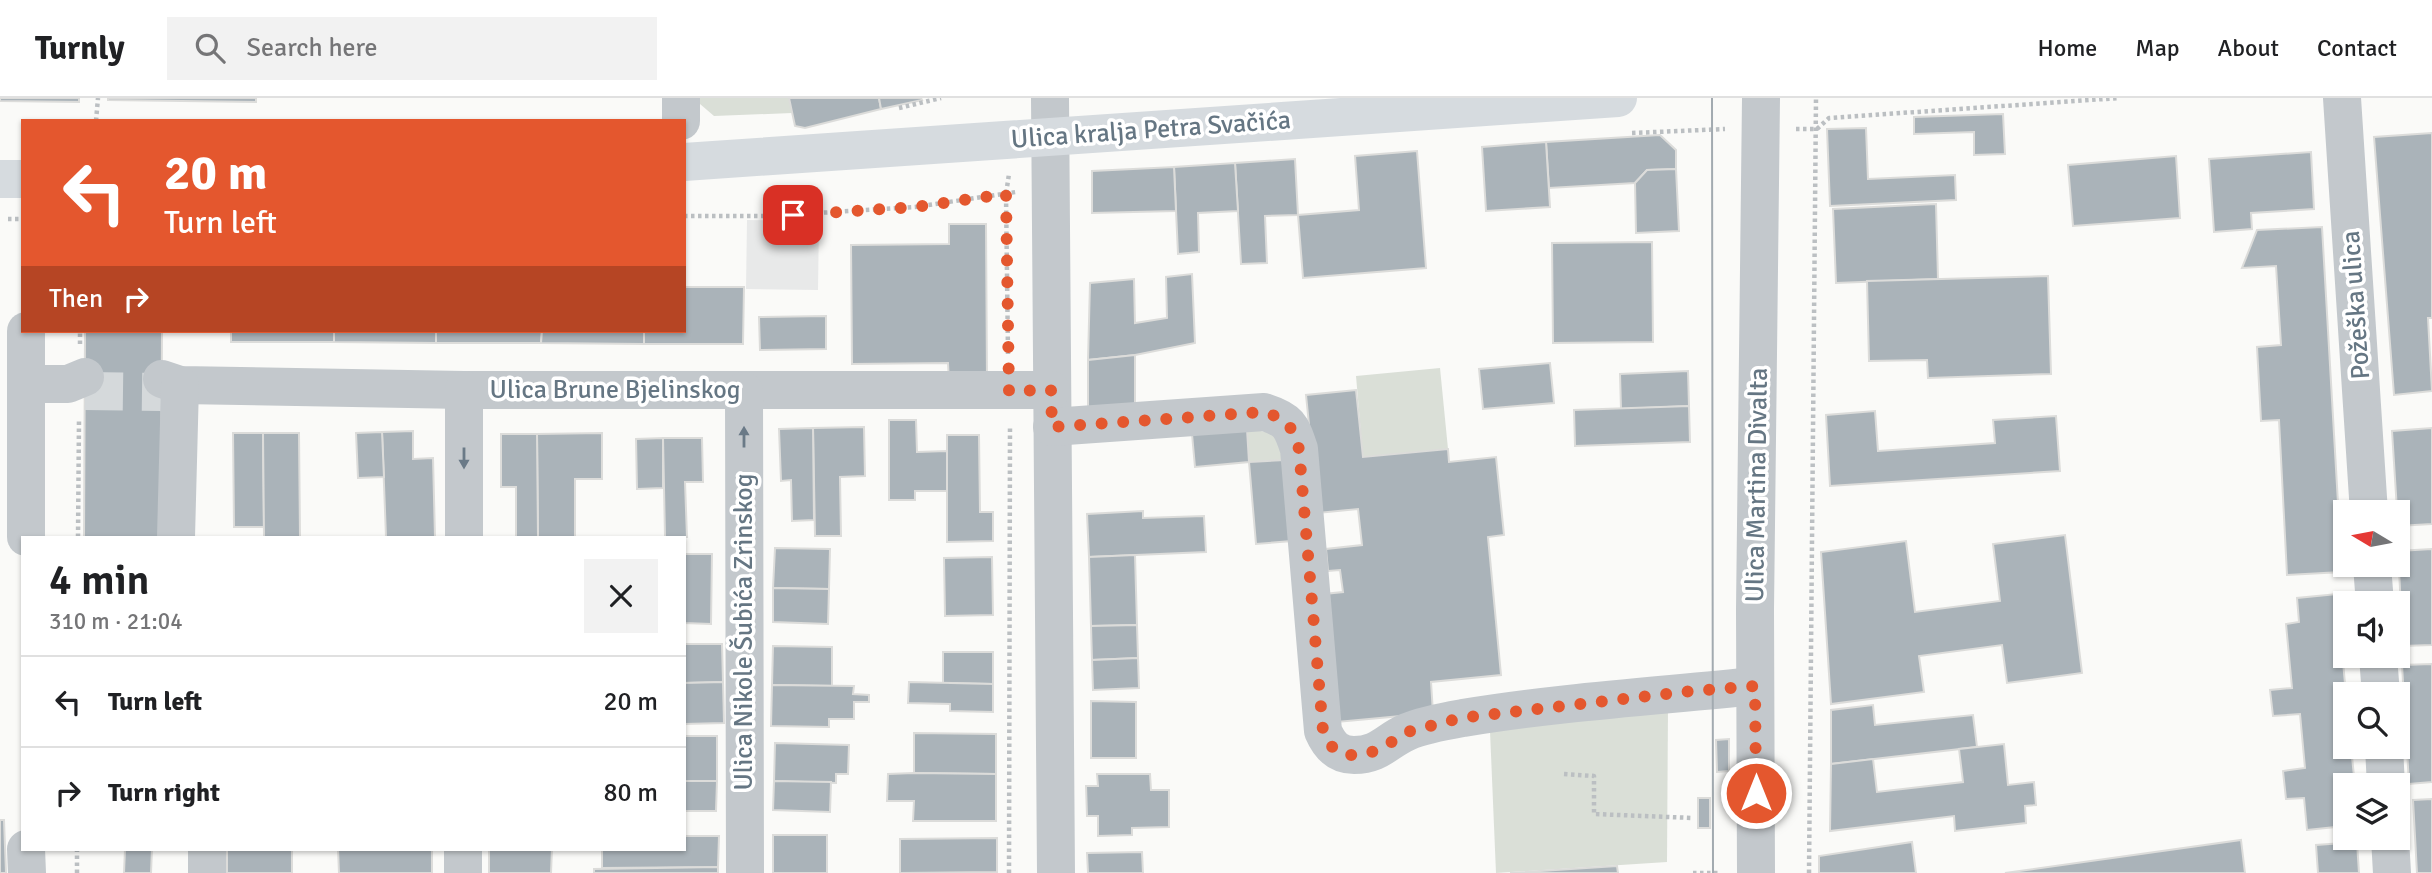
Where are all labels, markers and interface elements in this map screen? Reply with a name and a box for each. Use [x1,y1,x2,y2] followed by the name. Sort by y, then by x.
[167,17,657,80] search box
[35,28,125,69] text: Turnly
[191,29,229,67] icon: search
[247,32,378,64] text: Search here
[2037,33,2097,63] text: Home
[2135,33,2180,63] text: Map
[2218,33,2279,63] text: About
[2317,33,2397,63] text: Contact
[1010,104,1292,156] street label: Ulica kralja Petra Svačića
[164,143,267,203] text: 20 m
[49,147,140,238] icon: left
[763,185,823,245] pin
[774,196,812,234] icon: arrive
[164,203,277,242] text: Turn left
[2335,230,2377,380] street label: Požeška ulica
[117,280,155,318] icon: right
[49,283,103,315] text: Then
[1739,367,1775,603] street label: Ulica Martina Divalta
[489,374,741,406] street label: Ulica Brune Bjelinskog
[738,426,750,448] one-way arrow
[458,447,470,469] one-way arrow
[728,473,760,791] street label: Ulica Nikole Šubića Zrinskog
[2333,500,2410,578] north arrow
[2333,500,2410,850] map controls
[49,555,150,606] text: 4 min
[584,559,658,633] button: close
[2333,591,2410,668] button: sound
[49,607,183,636] text: 310 m · 21:04
[2333,682,2410,759] button: search
[49,683,87,721] icon: left
[108,686,202,718] text: Turn left
[603,686,658,718] text: 20 m
[1719,756,1793,830] position arrow
[2333,773,2410,850] button: layers
[49,774,87,812] icon: right
[108,777,220,809] text: Turn right
[603,777,658,809] text: 80 m

